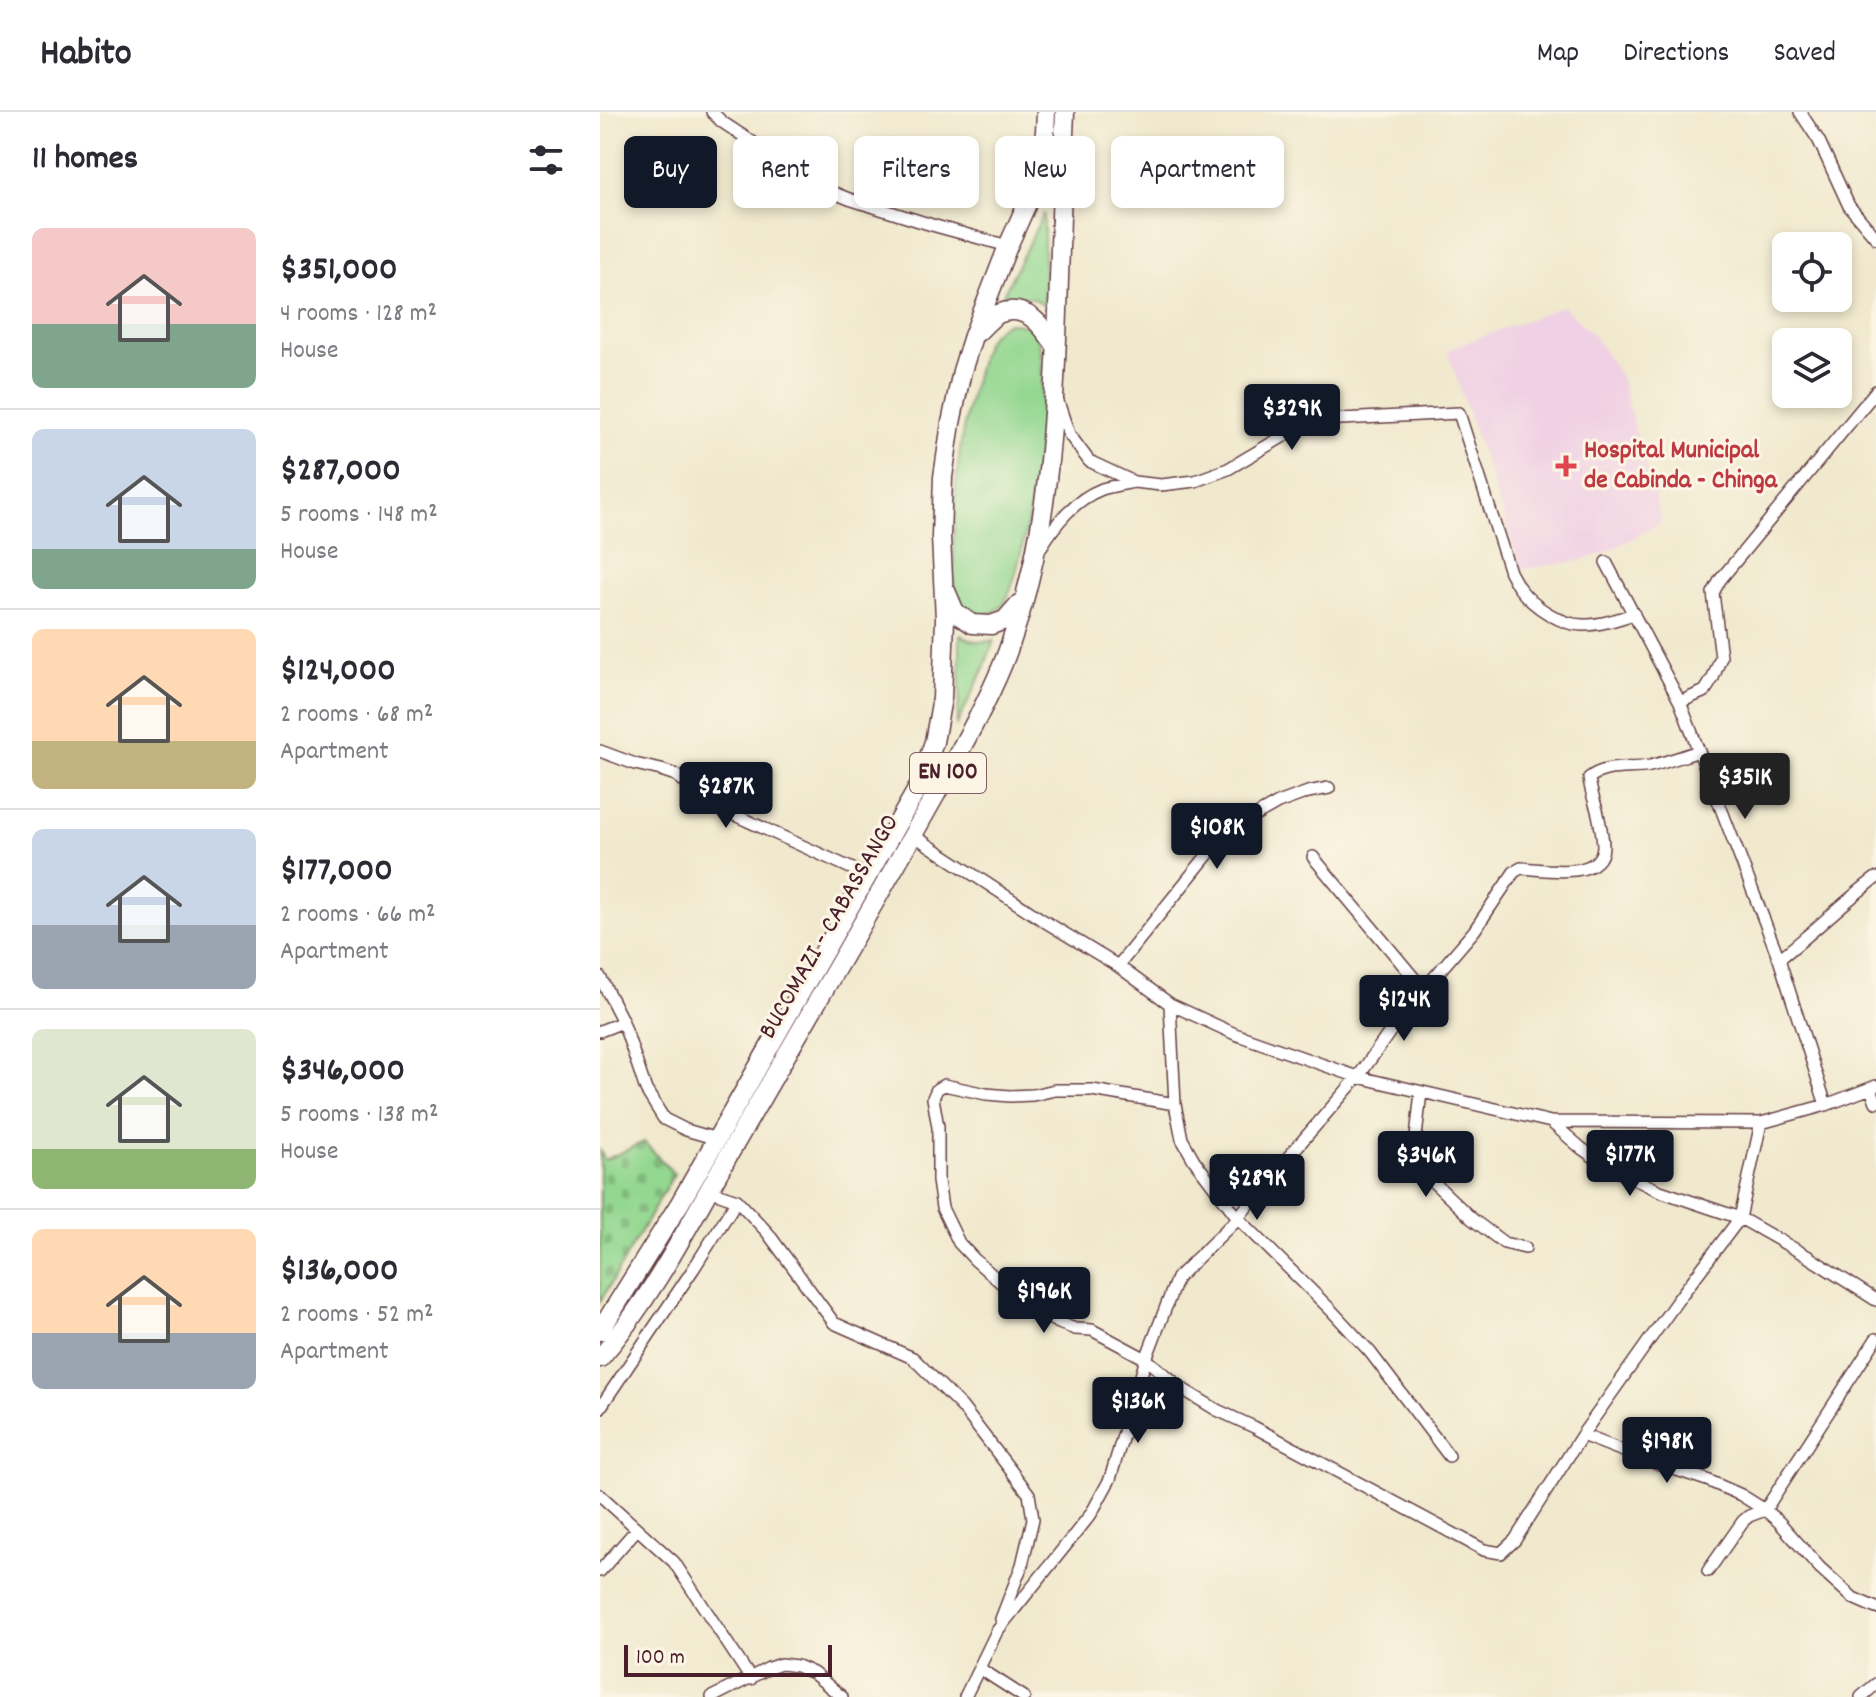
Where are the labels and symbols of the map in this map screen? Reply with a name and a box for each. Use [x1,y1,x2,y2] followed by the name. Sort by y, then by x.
[1236,384,1348,452] pin: $329K
[1584,433,1778,500] place label: Hospital Municipal de Cabinda - Chinga
[1555,455,1577,477] marker: Hospital Municipal de Cabinda - Chinga
[910,753,986,793] road number: EN 100
[1689,753,1801,821] pin: $351K
[670,762,782,830] pin: $287K
[1161,803,1273,871] pin: $108K
[750,808,910,1046] street label: BUCOMAZI - CABASSANGO
[1348,975,1460,1043] pin: $124K
[1574,1130,1686,1198] pin: $177K
[1370,1131,1482,1199] pin: $346K
[1201,1154,1313,1222] pin: $289K
[988,1267,1100,1335] pin: $196K
[1082,1377,1194,1445] pin: $136K
[1611,1417,1723,1485] pin: $198K
[624,1641,832,1677] scale bar

